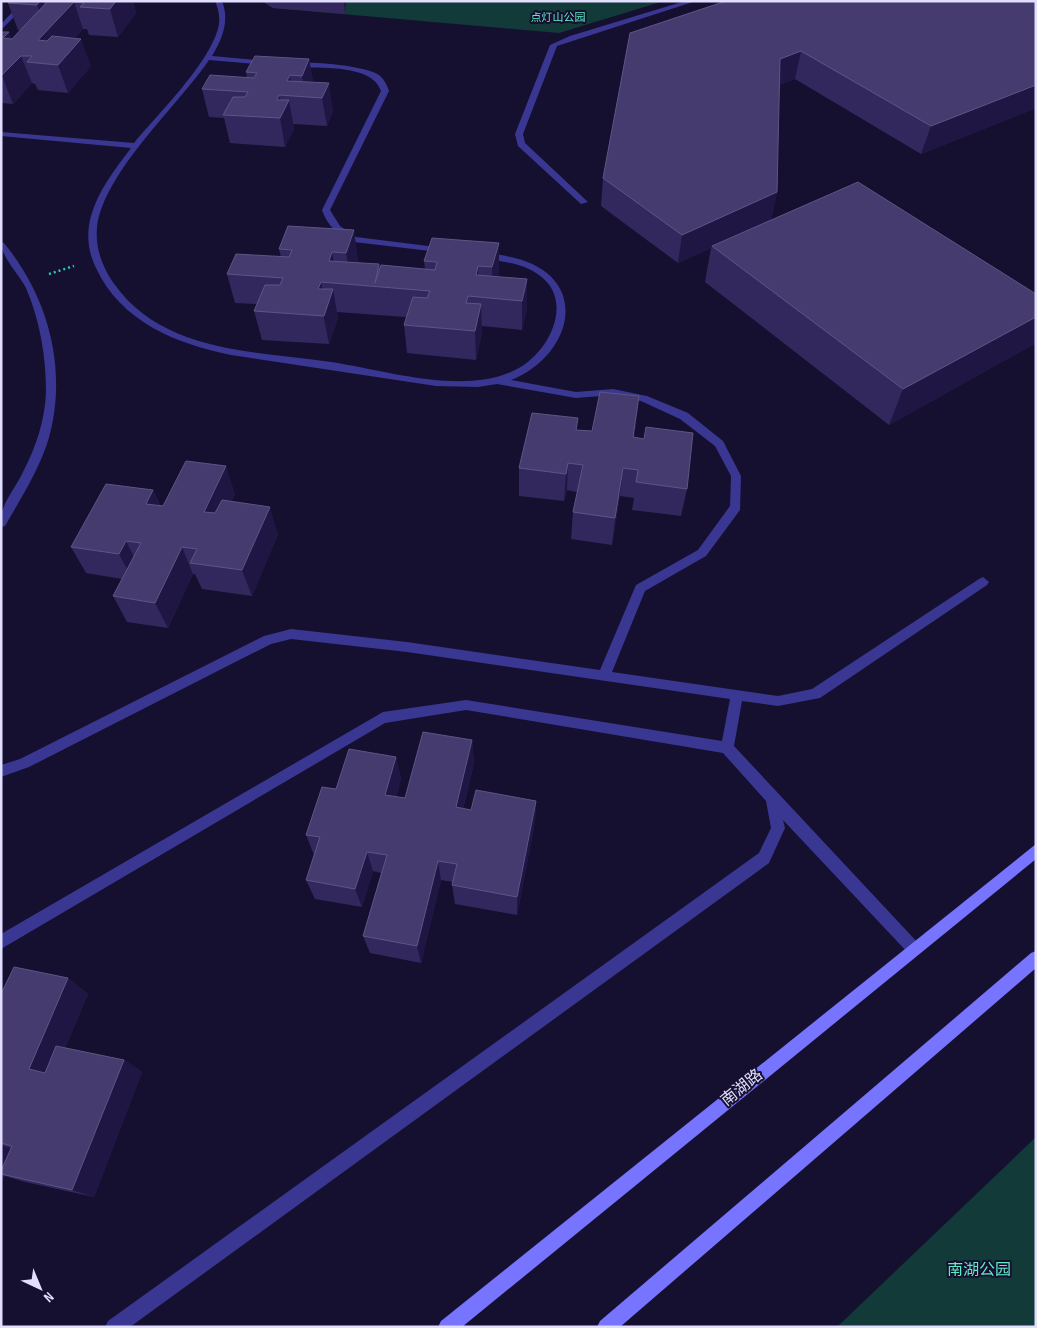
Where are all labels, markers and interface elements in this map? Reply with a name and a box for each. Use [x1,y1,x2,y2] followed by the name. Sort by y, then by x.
[531,11,586,24] park label: 点灯山公园
[717,1066,767,1110] street label: 南湖路
[947,1261,1011,1280] park label: 南湖公园
[15,1263,65,1313] north arrow
[40,1288,57,1306] text: N

